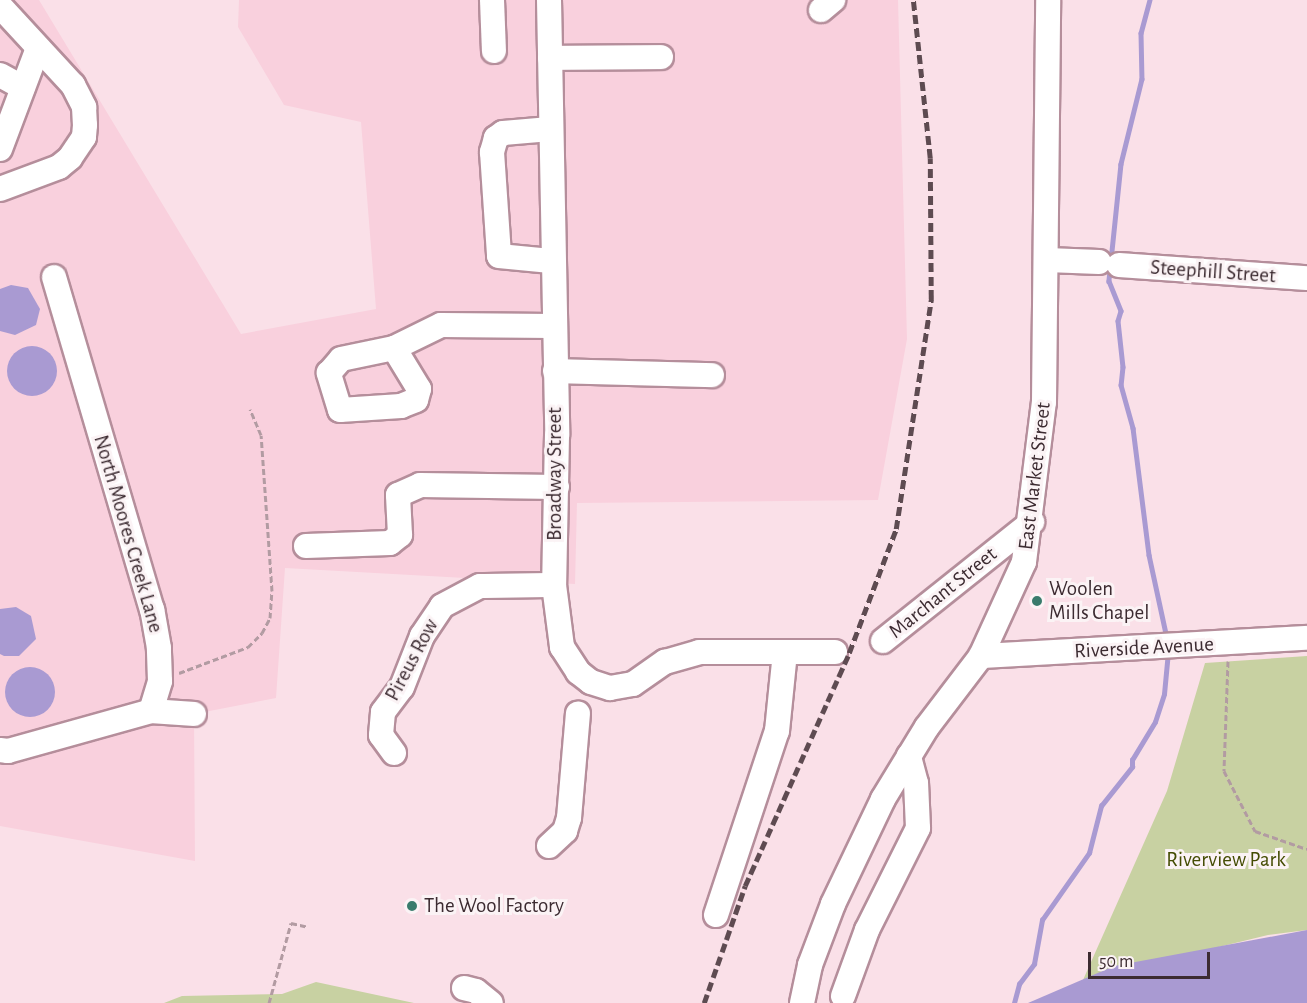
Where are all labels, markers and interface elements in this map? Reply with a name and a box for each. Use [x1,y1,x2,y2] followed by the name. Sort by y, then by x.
[1149,255,1277,289] street label: Steephill Street
[1013,401,1057,551] street label: East Market Street
[542,407,568,541] street label: Broadway Street
[88,432,168,636] street label: North Moores Creek Lane
[884,542,1002,644] street label: Marchant Street
[1049,576,1149,626] place label: Woolen Mills Chapel
[1030,594,1044,608] marker: Woolen Mills Chapel
[380,615,444,705] street label: Pireus Row
[1074,632,1214,664] street label: Riverside Avenue
[1166,847,1286,873] park label: Riverview Park
[424,893,564,919] place label: The Wool Factory
[405,899,419,913] marker: The Wool Factory
[1091,940,1212,978] scale bar
[1099,953,1133,971] text: 50 m

